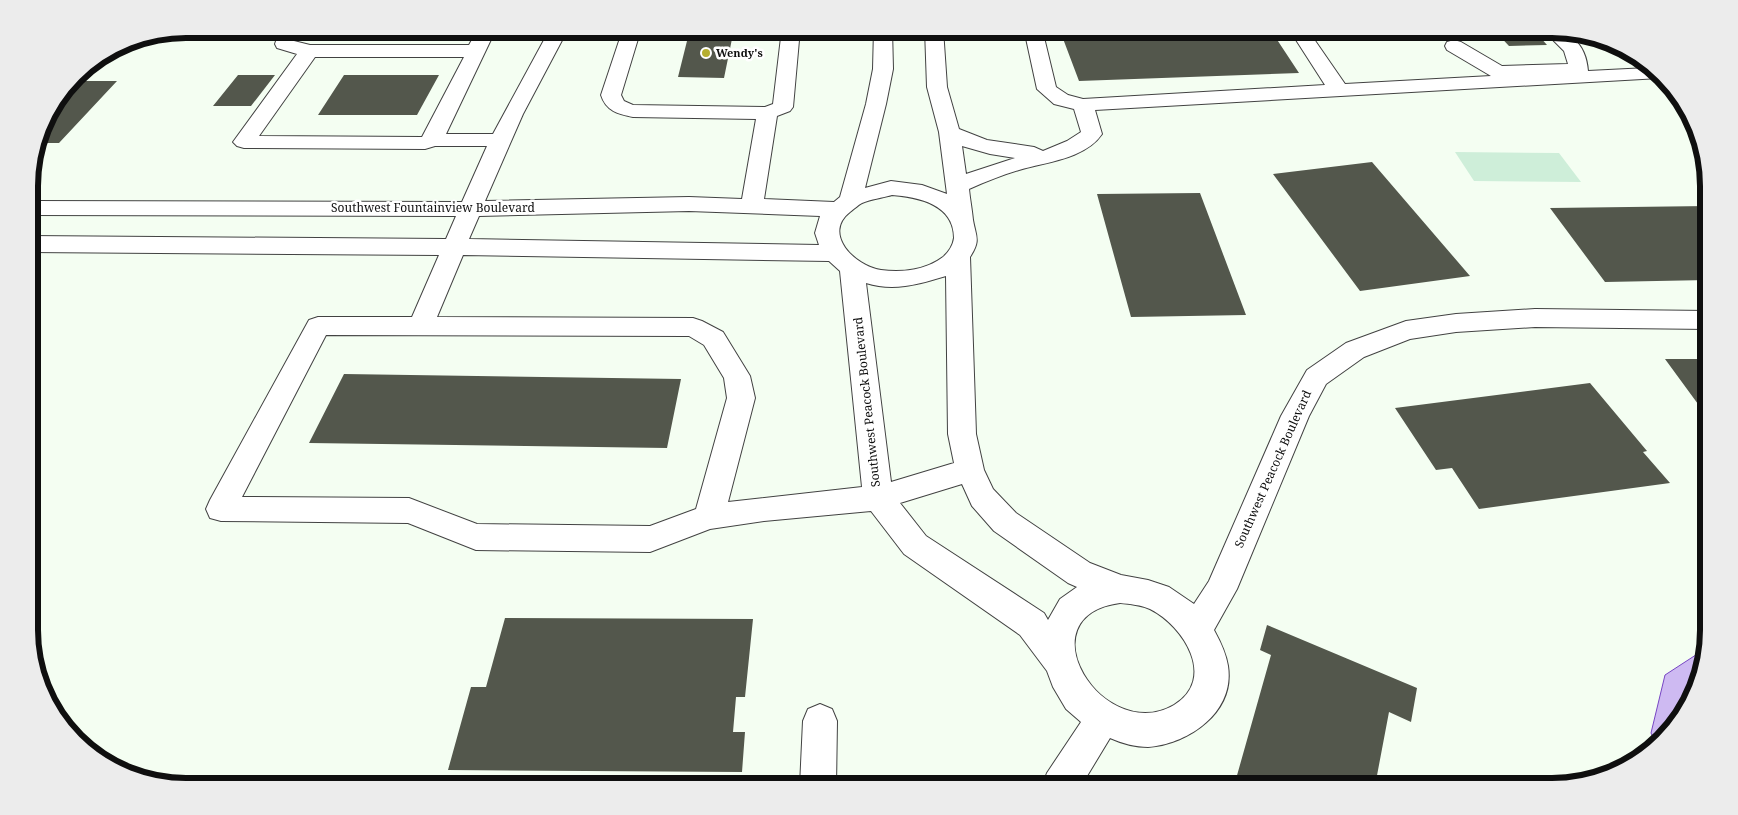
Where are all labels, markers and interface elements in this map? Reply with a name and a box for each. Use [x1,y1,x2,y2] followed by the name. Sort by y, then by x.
[716,45,763,60] place label: Wendy's
[700,47,712,59] marker: Wendy's
[331,199,536,216] street label: Southwest Fountainview Boulevard
[849,316,884,488] street label: Southwest Peacock Boulevard
[1230,387,1315,550] street label: Southwest Peacock Boulevard

